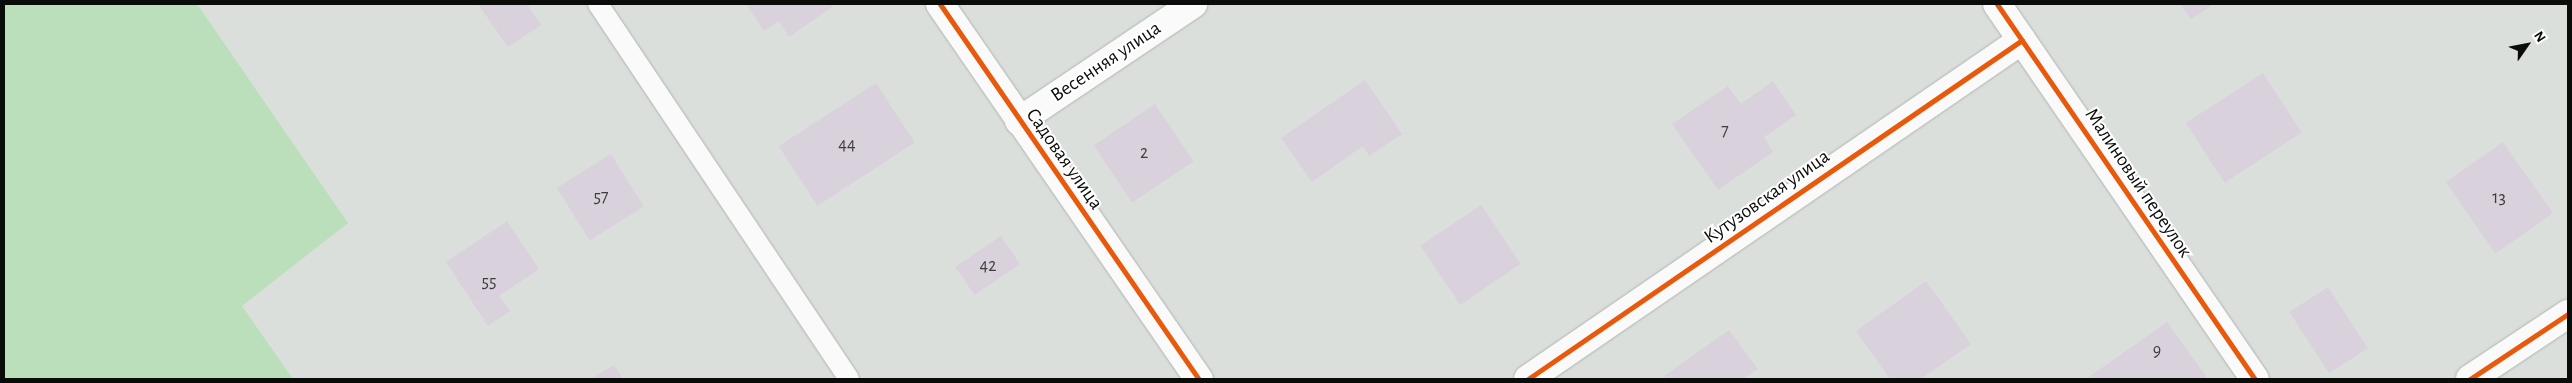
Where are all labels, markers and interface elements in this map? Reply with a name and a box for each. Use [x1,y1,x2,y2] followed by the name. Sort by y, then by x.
[1046,16,1166,108] street label: Весенняя улица
[2502,20,2552,70] north arrow
[2531,29,2548,45] text: N
[1020,104,1108,214] street label: Садовая улица
[2079,104,2197,262] street label: Малиновый переулок
[1721,120,1729,142] house number: 7
[838,134,856,156] house number: 44
[1140,142,1148,164] house number: 2
[1700,145,1834,249] street label: Кутузовская улица
[593,186,609,208] house number: 57
[2492,187,2506,209] house number: 13
[980,255,996,277] house number: 42
[481,271,497,293] house number: 55
[2153,340,2161,362] house number: 9

